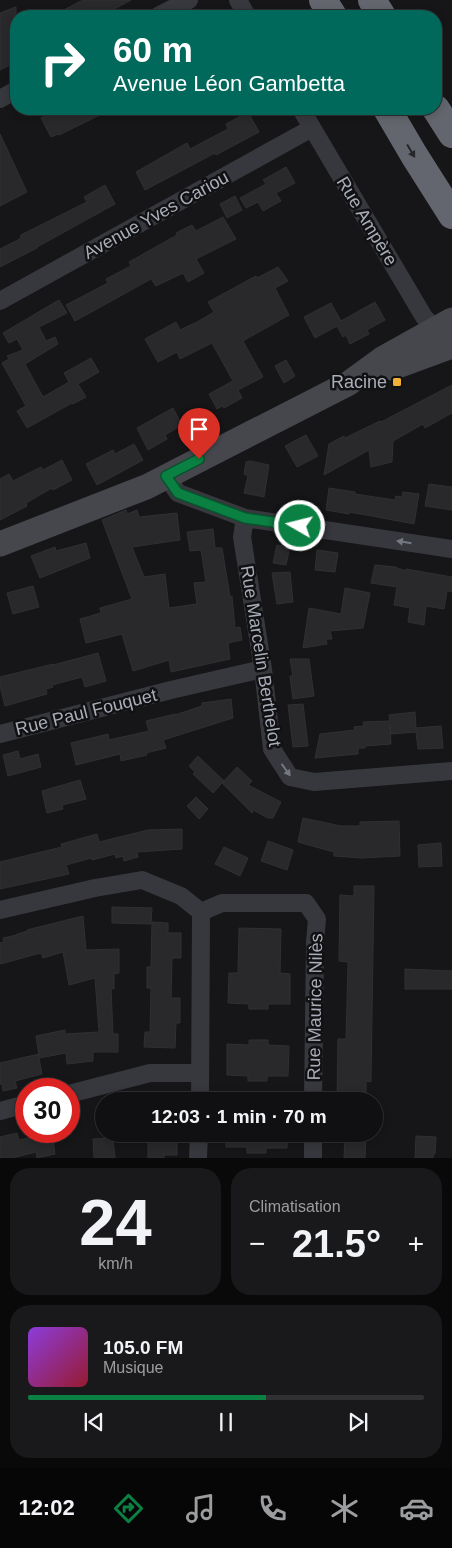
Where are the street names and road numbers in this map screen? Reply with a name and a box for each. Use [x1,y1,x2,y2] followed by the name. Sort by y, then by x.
[80,167,232,263] street label: Avenue Yves Cariou
[333,173,401,269] street label: Rue Ampère
[237,564,285,748] street label: Rue Marcelin Berthelot
[13,685,159,739] street label: Rue Paul Fouquet
[304,933,326,1081] street label: Rue Maurice Nilès

